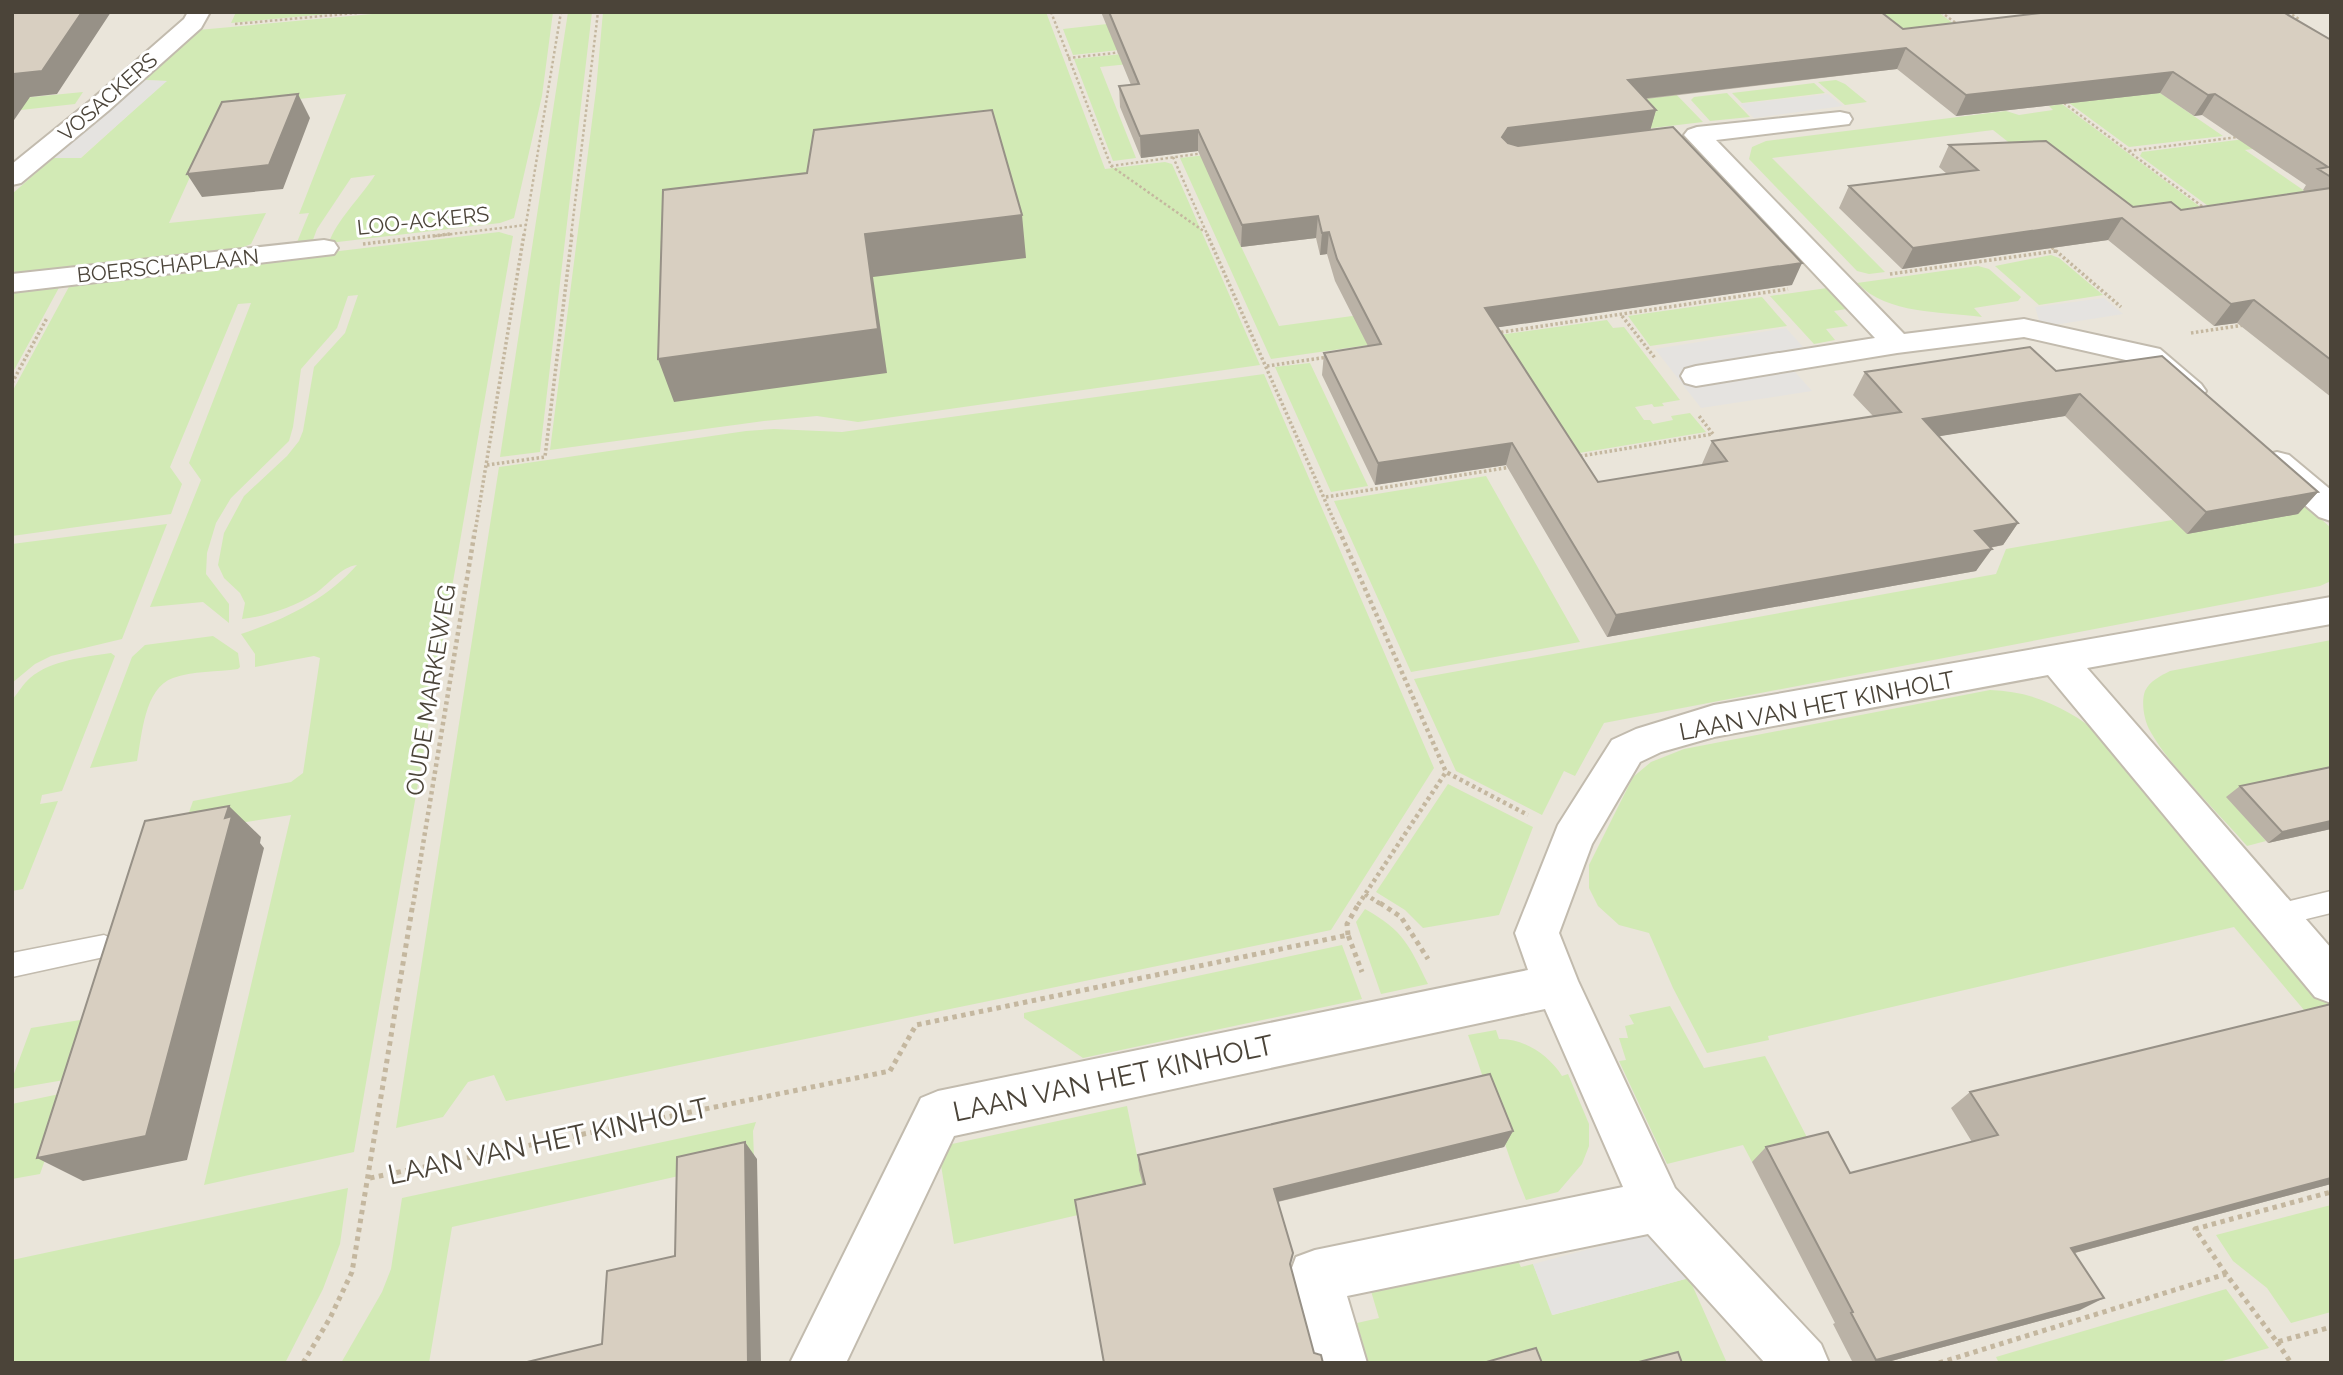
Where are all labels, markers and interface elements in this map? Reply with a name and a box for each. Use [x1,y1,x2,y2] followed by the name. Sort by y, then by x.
[53,47,162,146] street label: VOSACKERS
[356,201,491,240] street label: LOO-ACKERS
[76,244,260,287] street label: BOERSCHAPLAAN
[399,582,462,798] street label: OUDE MARKEWEG
[1677,664,1957,746] street label: LAAN VAN HET KINHOLT
[950,1028,1276,1129] street label: LAAN VAN HET KINHOLT
[385,1091,711,1192] street label: LAAN VAN HET KINHOLT

